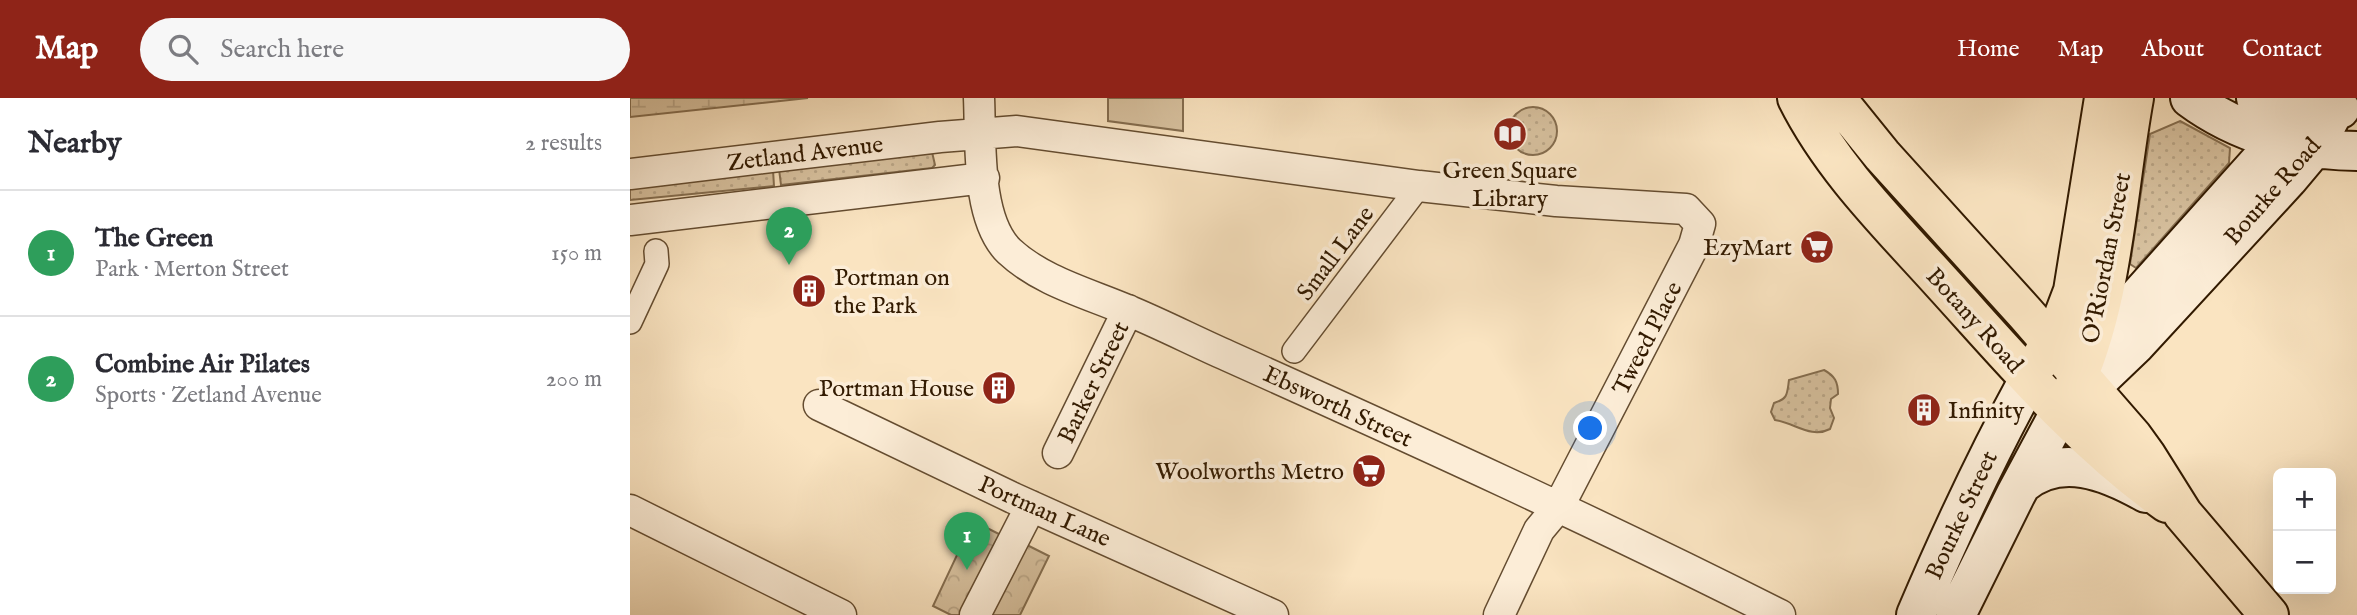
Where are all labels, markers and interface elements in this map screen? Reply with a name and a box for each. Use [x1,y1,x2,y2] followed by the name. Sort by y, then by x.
[140,18,630,81] search box
[35,28,98,70] text: Map
[164,30,202,68] icon: search
[220,33,344,66] text: Search here
[1957,34,2020,65] text: Home
[2058,34,2104,65] text: Map
[2142,34,2204,65] text: About
[2242,34,2322,65] text: Contact
[1491,115,1529,153] library icon: Green Square Library
[28,125,121,163] text: Nearby
[525,129,602,158] text: 2 results
[725,130,885,179] street label: Zetland Avenue
[2218,131,2329,252] street label: Bourke Road
[1443,156,1577,215] place label: Green Square Library
[2076,170,2139,346] street label: O'Riordan Street
[1290,200,1382,307] street label: Small Lane
[766,207,812,265] pin: 2
[95,222,213,255] text: The Green
[1798,228,1836,266] supermarket icon: EzyMart
[1703,233,1792,264] place label: EzyMart
[47,239,55,268] text: 1
[551,239,602,268] text: 150 m
[95,255,289,284] text: Park · Merton Street
[1918,262,2029,380] street label: Botany Road
[834,263,950,322] place label: Portman on the Park
[790,272,828,310] building icon: Portman on the Park
[1607,277,1690,401] street label: Tweed Place
[1051,316,1137,449] street label: Barker Street
[95,348,310,381] text: Combine Air Pilates
[1258,359,1417,455] street label: Ebsworth Street
[46,365,56,394] text: 2
[546,365,602,394] text: 200 m
[980,369,1018,407] building icon: Portman House
[819,374,974,405] place label: Portman House
[95,381,322,410] text: Sports · Zetland Avenue
[1905,391,1943,429] building icon: Infinity
[1948,396,2024,427] place label: Infinity
[1573,411,1607,445] your location
[1919,446,2006,585] street label: Bourke Street
[1350,452,1388,490] supermarket icon: Woolworths Metro
[1155,457,1344,488] place label: Woolworths Metro
[2273,468,2336,594] map controls
[2273,468,2336,531] button: +
[973,469,1115,555] street label: Portman Lane
[944,512,990,570] pin: 1
[2273,531,2336,594] button: −

